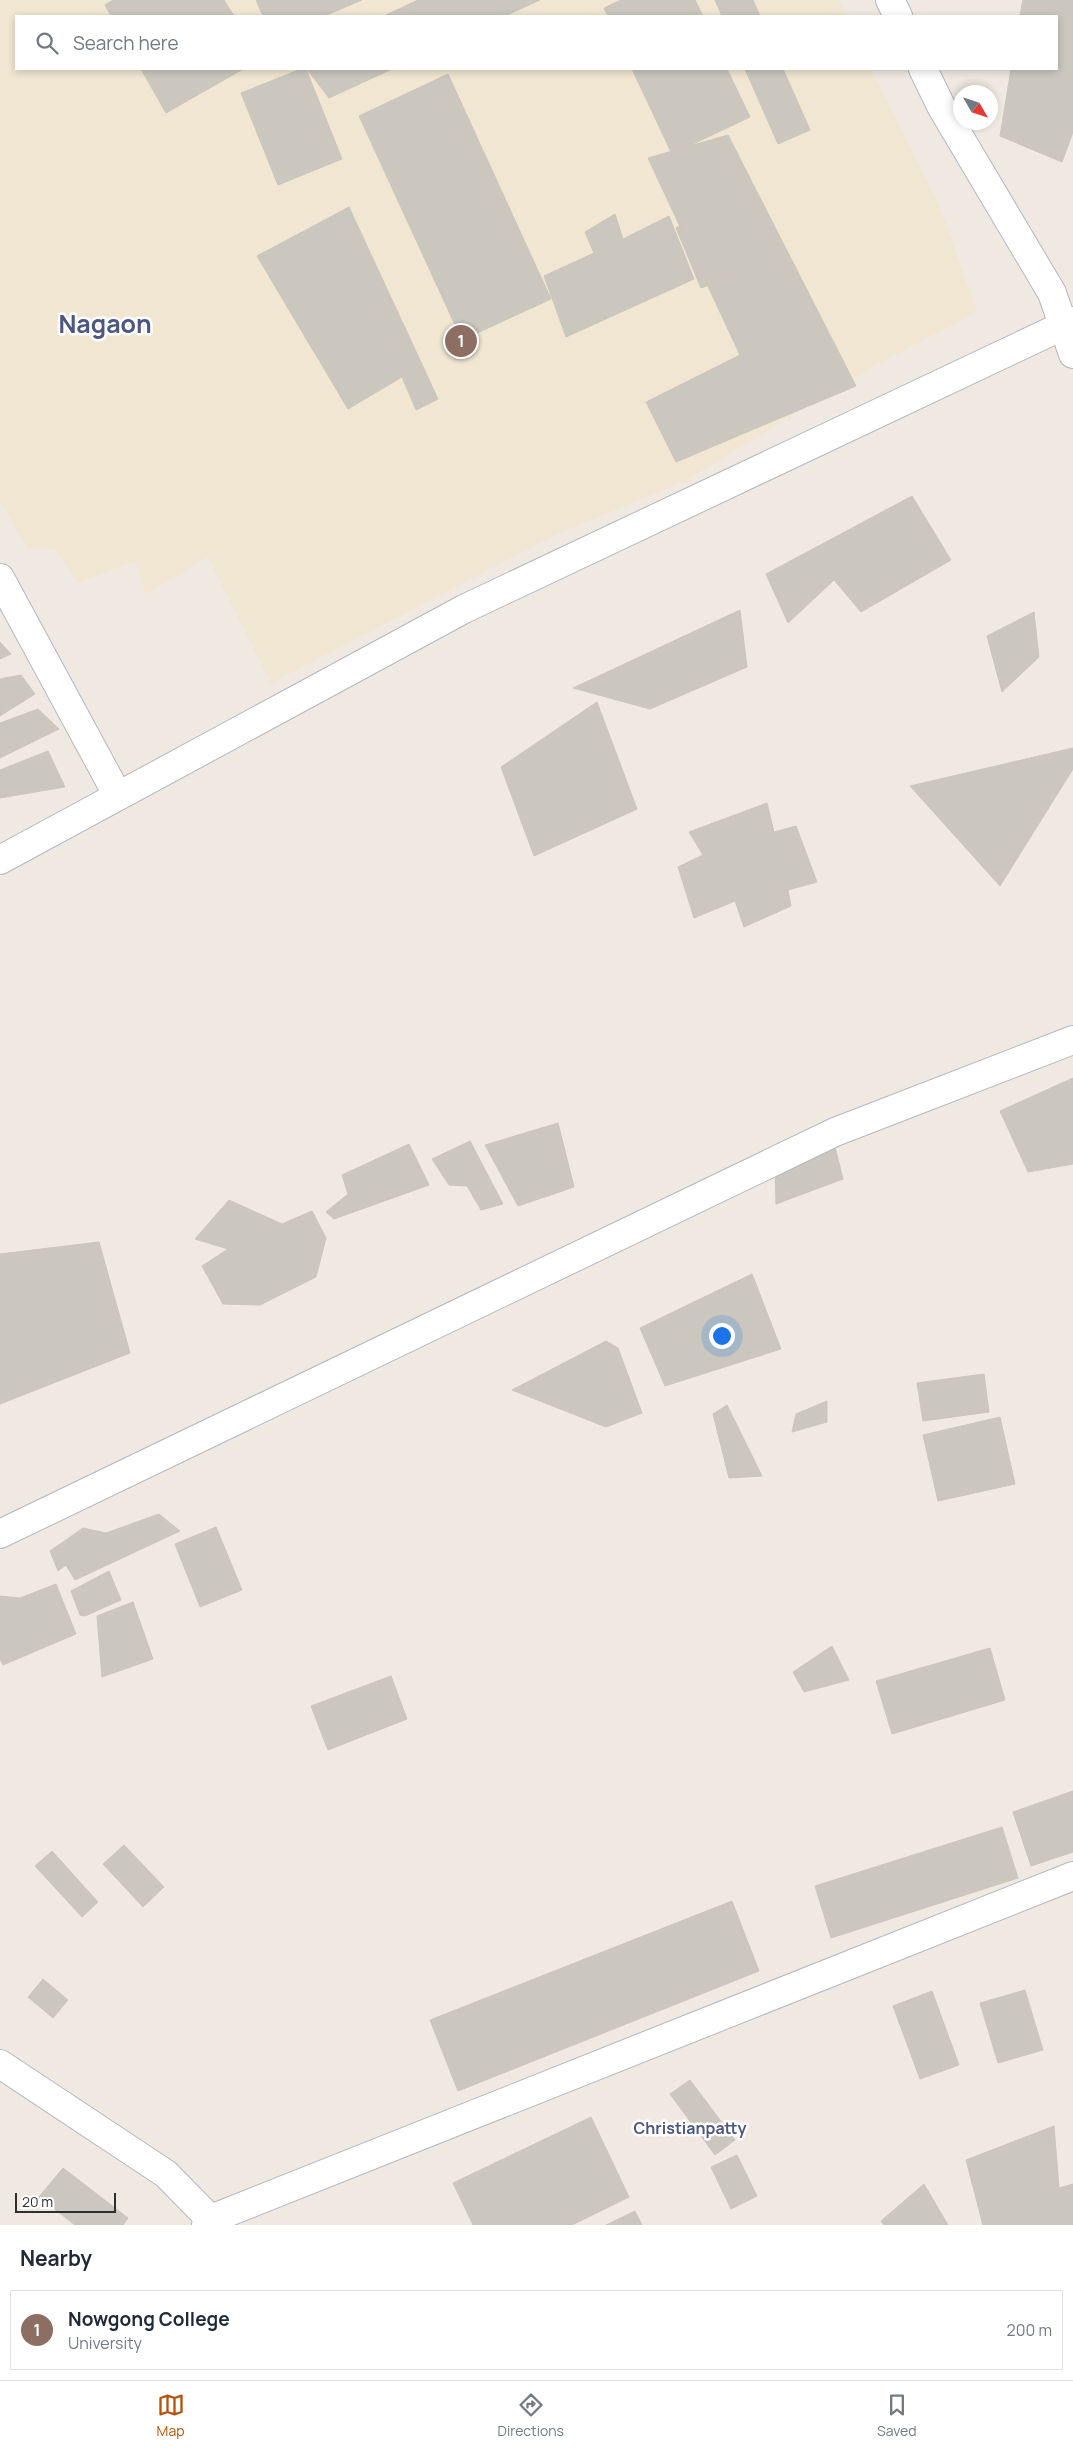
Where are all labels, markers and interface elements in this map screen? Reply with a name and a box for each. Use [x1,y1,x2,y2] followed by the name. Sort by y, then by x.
[15,15,1058,70] search box
[33,29,61,57] icon: search
[73,30,179,56] text: Search here
[953,85,998,130] north arrow
[58,306,152,341] district label: Nagaon
[445,322,477,360] pin: 1
[709,1323,735,1349] your location
[634,2117,747,2139] district label: Christianpatty
[15,2190,116,2213] scale bar
[22,2192,53,2211] text: 20 m
[20,2244,92,2272] text: Nearby
[68,2306,230,2332] text: Nowgong College
[33,2319,41,2341] text: 1
[1007,2319,1052,2341] text: 200 m
[68,2332,142,2354] text: University
[157,2391,185,2440] tab: Map
[498,2391,564,2440] tab: Directions
[877,2391,916,2440] tab: Saved

